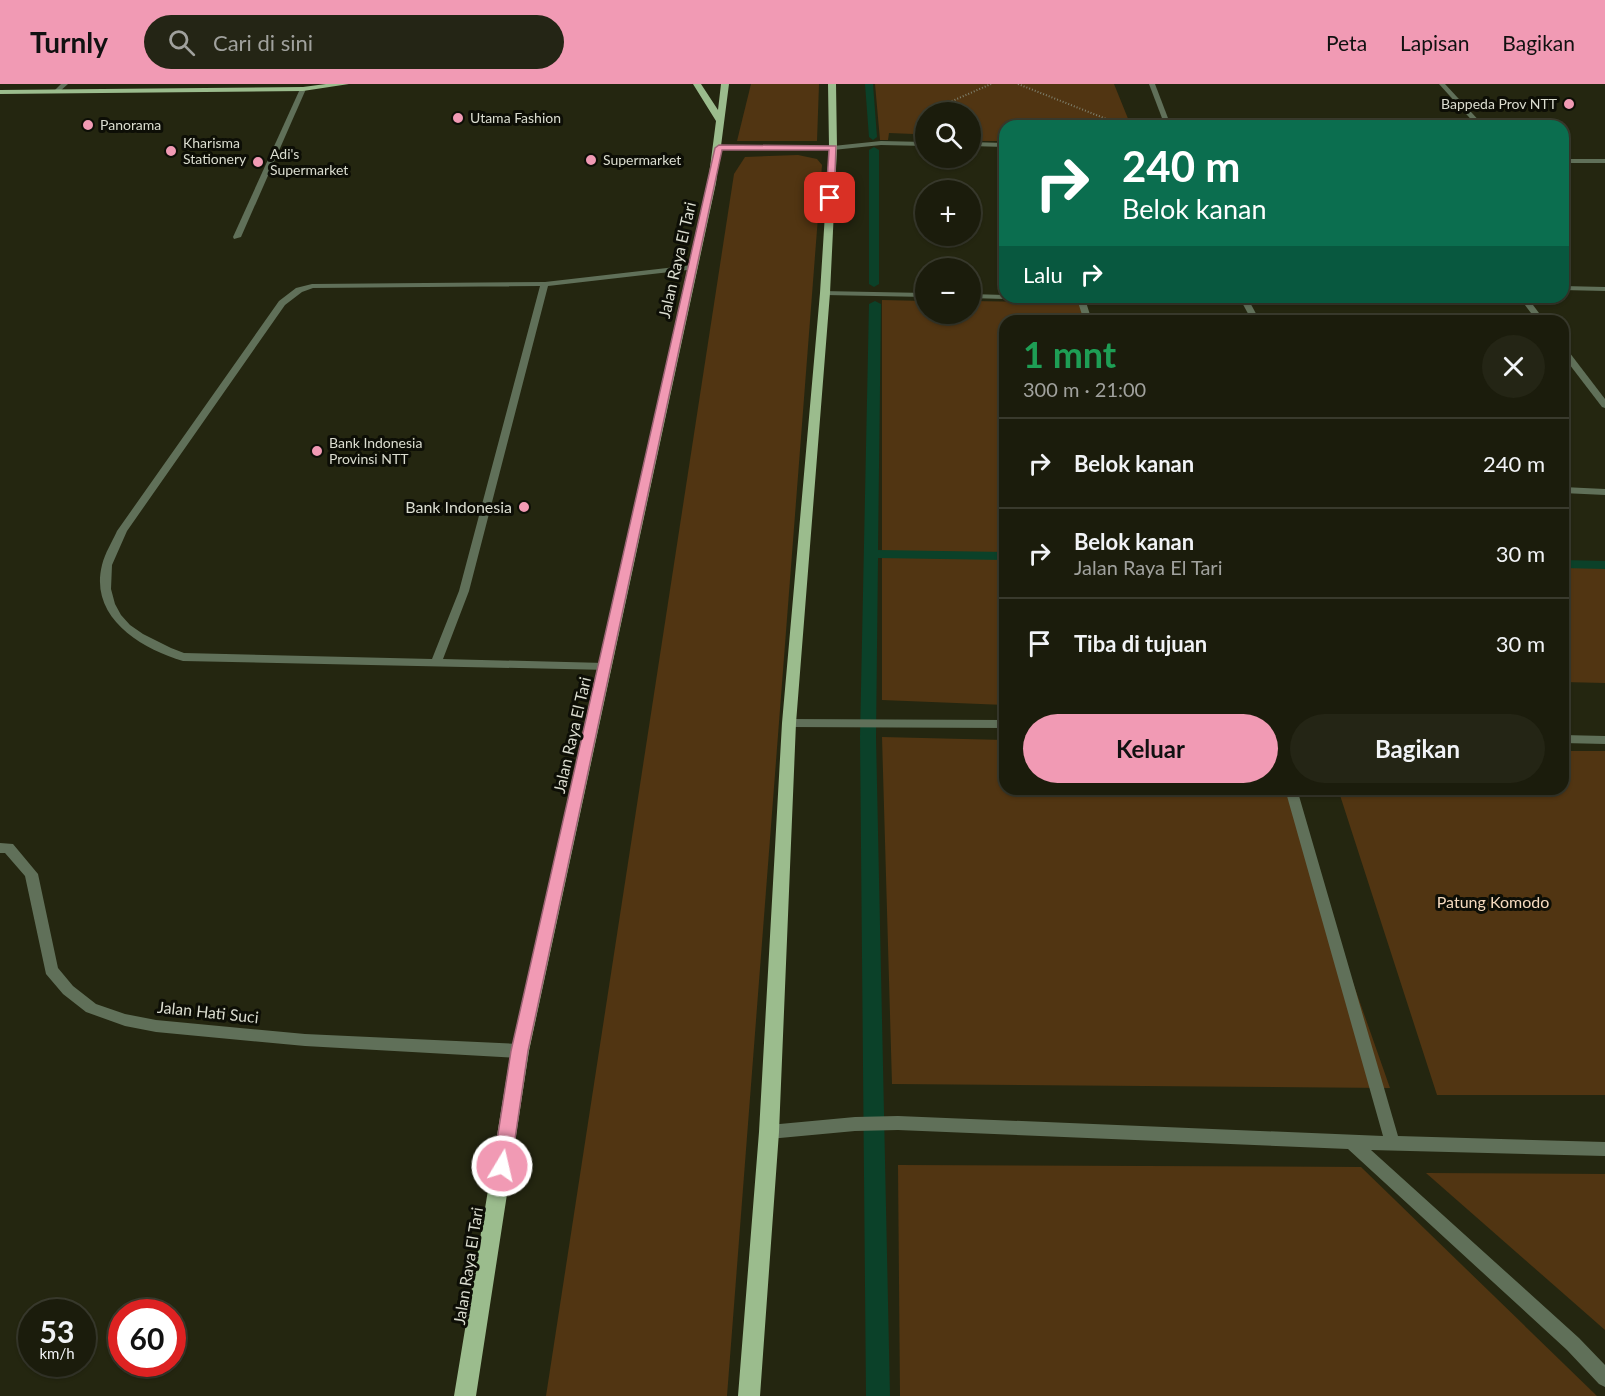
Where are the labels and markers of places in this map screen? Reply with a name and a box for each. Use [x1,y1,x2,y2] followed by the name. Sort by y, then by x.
[1441,95,1558,112] place label: Bappeda Prov NTT
[1562,97,1576,111] marker: Bappeda Prov NTT
[470,109,561,126] place label: Utama Fashion
[451,111,465,125] marker: Utama Fashion
[100,116,161,133] place label: Panorama
[81,118,95,132] marker: Panorama
[183,134,247,167] place label: Kharisma Stationery
[164,144,178,158] marker: Kharisma Stationery
[270,145,348,178] place label: Adi's Supermarket
[603,151,681,168] place label: Supermarket
[584,153,598,167] marker: Supermarket
[251,155,265,169] marker: Adi's Supermarket
[804,172,855,223] pin
[329,434,422,467] place label: Bank Indonesia Provinsi NTT
[310,444,324,458] marker: Bank Indonesia Provinsi NTT
[405,497,512,516] place label: Bank Indonesia
[517,500,531,514] marker: Bank Indonesia

